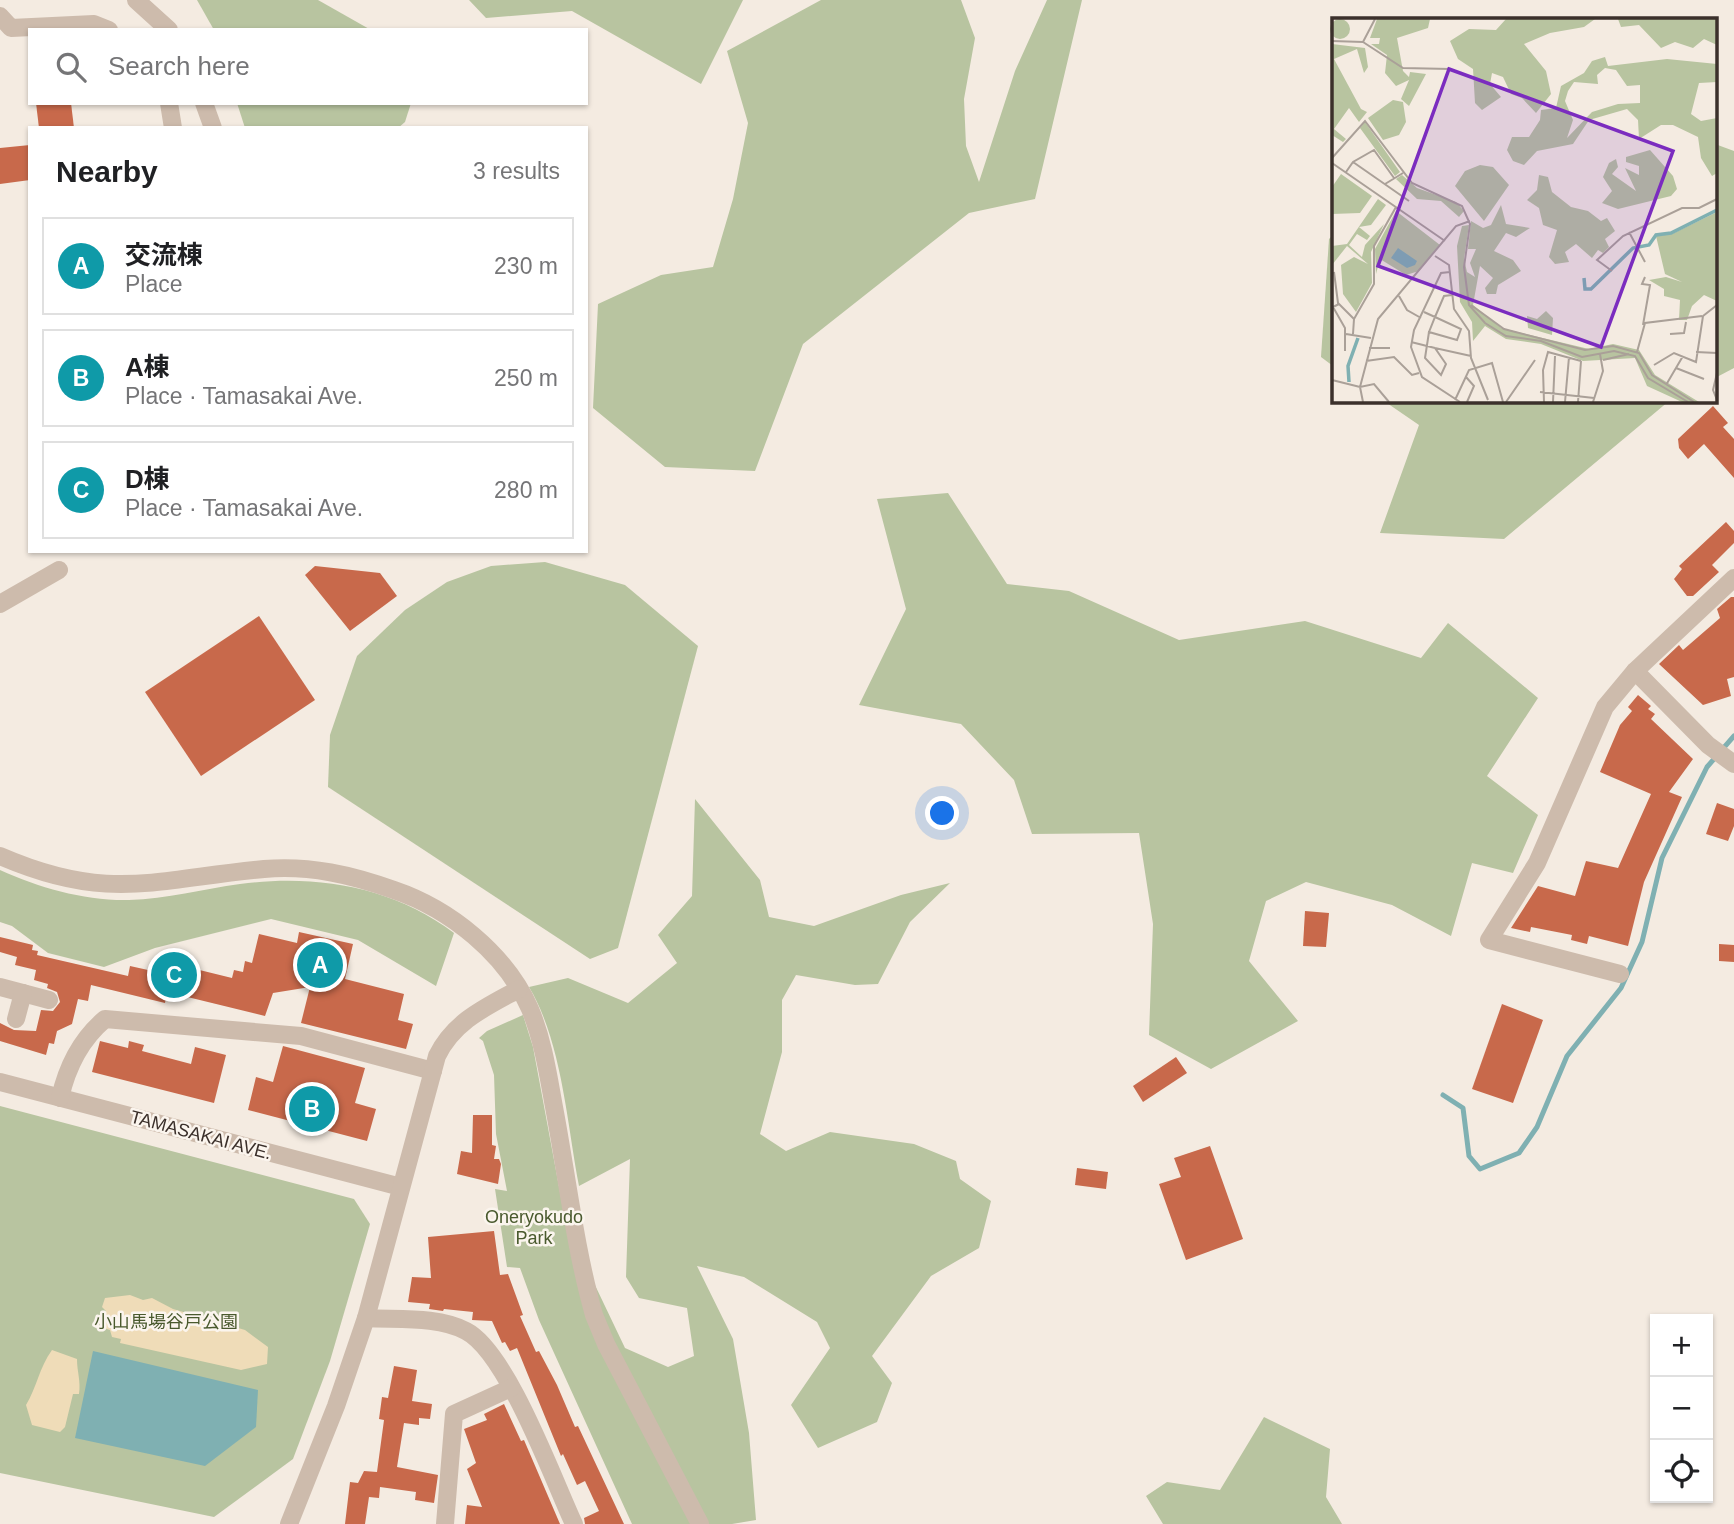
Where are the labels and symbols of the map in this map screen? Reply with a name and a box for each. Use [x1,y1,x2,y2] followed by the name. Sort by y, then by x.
[1332,18,1716,402] inset map
[925,796,959,830] your location
[297,939,343,991] pin: A
[151,949,197,1001] pin: C
[289,1083,335,1135] pin: B
[128,1107,274,1163] street label: TAMASAKAI AVE.
[485,1207,583,1248] park label: Oneryokudo Park
[94,1312,238,1332] park label: 小山馬場谷戸公園

